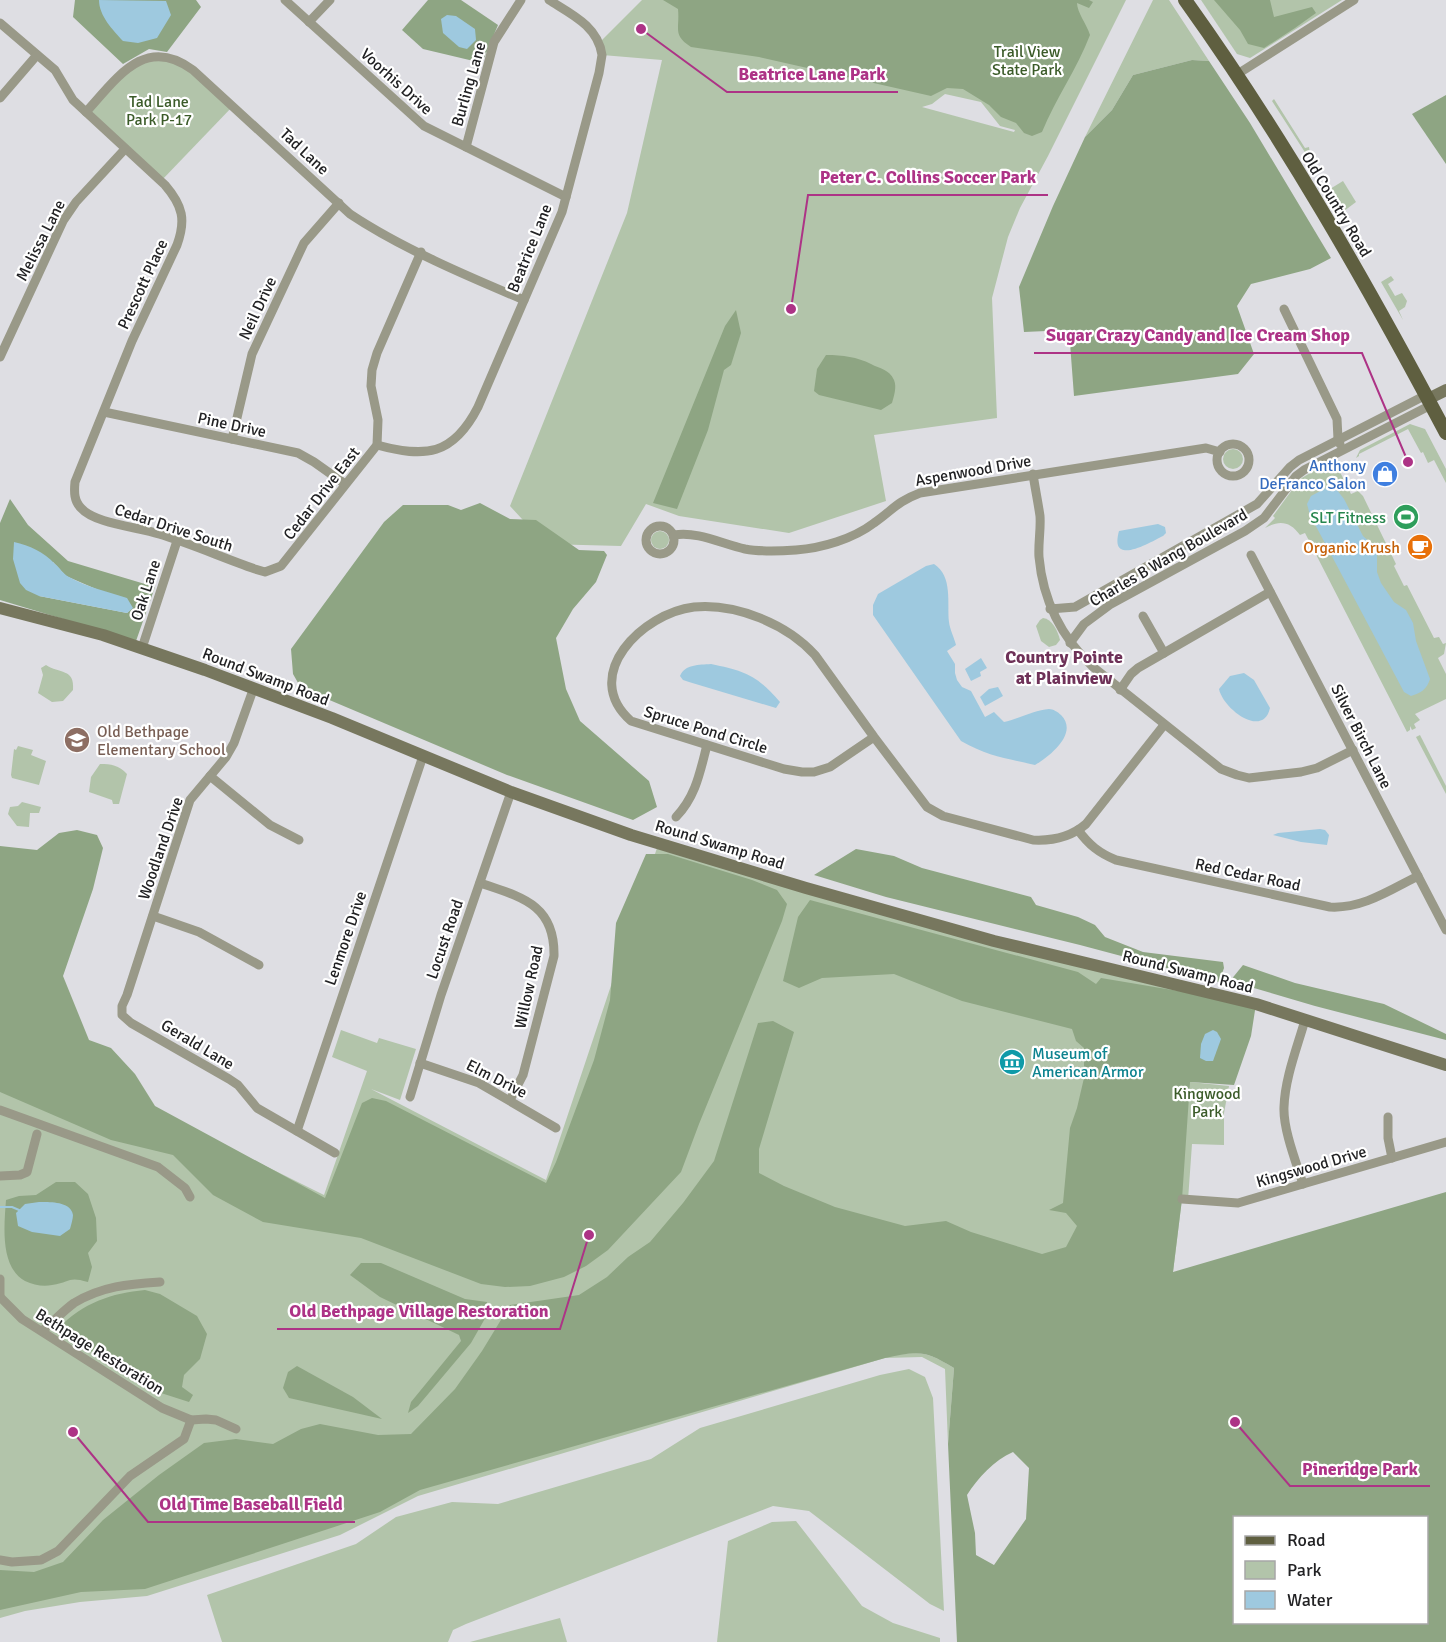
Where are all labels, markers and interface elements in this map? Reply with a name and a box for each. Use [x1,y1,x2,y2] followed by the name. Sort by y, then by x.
[447,40,491,129] street label: Burling Lane
[992,42,1062,80] park label: Trail View State Park
[356,44,437,119] street label: Voorhis Drive
[727,56,898,92] callout: Beatrice Lane Park
[738,63,886,85] text: Beatrice Lane Park
[126,92,192,130] park label: Tad Lane Park P-17
[276,124,333,179] street label: Tad Lane
[1297,148,1376,261] street label: Old Country Road
[808,159,1048,195] callout: Peter C. Collins Soccer Park
[820,166,1037,188] text: Peter C. Collins Soccer Park
[12,196,70,284] street label: Melissa Lane
[503,201,557,296] street label: Beatrice Lane
[113,236,172,333] street label: Prescott Place
[235,274,281,343] street label: Neil Drive
[1034,317,1362,353] callout: Sugar Crazy Candy and Ice Cream Shop
[1046,324,1350,346] text: Sugar Crazy Candy and Ice Cream Shop
[196,408,268,442] street label: Pine Drive
[279,443,365,544] street label: Cedar Drive East
[914,451,1033,491] street label: Aspenwood Drive
[1259,456,1367,494] place label: Anthony DeFranco Salon
[1370,459,1400,489] shop icon: Anthony DeFranco Salon
[112,499,235,556] street label: Cedar Drive South
[1391,502,1421,532] sports icon: SLT Fitness
[1086,504,1251,611] street label: Charles B Wang Boulevard
[1310,508,1386,528] place label: SLT Fitness
[1405,532,1435,562] cafe icon: Organic Krush
[1303,538,1400,558] place label: Organic Krush
[127,557,165,623] street label: Oak Lane
[199,644,332,710] street label: Round Swamp Road
[1005,646,1123,689] district label: Country Pointe at Plainview
[1326,681,1396,792] street label: Silver Birch Lane
[641,702,770,758] street label: Spruce Pond Circle
[97,722,226,760] place label: Old Bethpage Elementary School
[62,725,92,755] school or university icon: Old Bethpage Elementary School
[134,794,188,902] street label: Woodland Drive
[653,816,787,874] street label: Round Swamp Road
[1193,854,1302,896] street label: Red Cedar Road
[320,888,371,988] street label: Lenmore Drive
[422,897,468,982] street label: Locust Road
[510,944,548,1031] street label: Willow Road
[1120,946,1255,998] street label: Round Swamp Road
[157,1015,238,1075] street label: Gerald Lane
[1032,1044,1144,1082] place label: Museum of American Armor
[997,1047,1027,1077] museum icon: Museum of American Armor
[463,1055,530,1103] street label: Elm Drive
[1173,1084,1241,1122] park label: Kingwood Park
[1254,1142,1369,1192] street label: Kingswood Drive
[277,1293,560,1329] callout: Old Bethpage Village Restoration
[289,1300,549,1322] text: Old Bethpage Village Restoration
[32,1304,167,1399] street label: Bethpage Restoration
[1290,1450,1430,1486] callout: Pineridge Park
[1302,1458,1419,1480] text: Pineridge Park
[148,1486,355,1522] callout: Old Time Baseball Field
[159,1493,343,1515] text: Old Time Baseball Field
[1233,1516,1428,1624] legend
[1287,1529,1326,1551] text: Road
[1287,1559,1322,1581] text: Park
[1287,1589,1333,1611] text: Water

